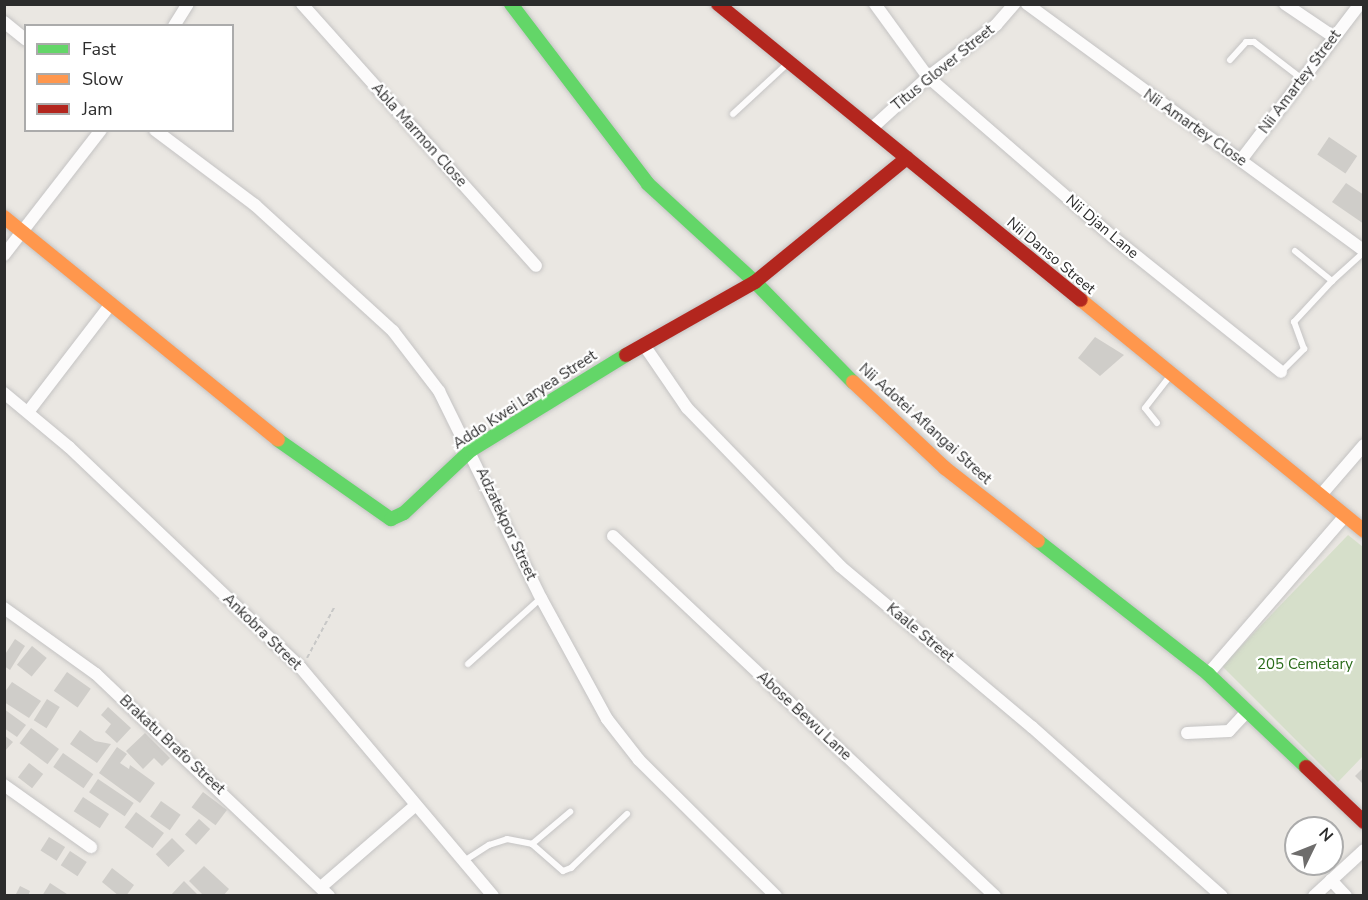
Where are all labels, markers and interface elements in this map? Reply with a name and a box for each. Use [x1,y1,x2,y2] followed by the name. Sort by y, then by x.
[888,21,998,115] street label: Titus Glover Street
[24,24,234,132] legend
[1255,27,1345,137] street label: Nii Amartey Street
[82,37,116,61] text: Fast
[82,67,123,91] text: Slow
[368,79,470,191] street label: Abla Marmon Close
[1140,86,1250,170] street label: Nii Amartey Close
[82,97,113,121] text: Jam
[1062,191,1142,263] street label: Nii Djan Lane
[1003,214,1099,298] street label: Nii Danso Street
[450,347,600,453] street label: Addo Kwei Laryea Street
[855,360,995,488] street label: Nii Adotei Aflangai Street
[472,465,540,583] street label: Adzatekpor Street
[219,590,305,674] street label: Ankobra Street
[883,600,957,666] street label: Kaale Street
[1257,656,1353,674] park label: 205 Cemetary
[753,668,855,764] street label: Abose Bewu Lane
[116,692,228,798] street label: Brakatu Brafo Street
[1284,816,1344,876] north arrow
[1314,823,1338,847] text: N

